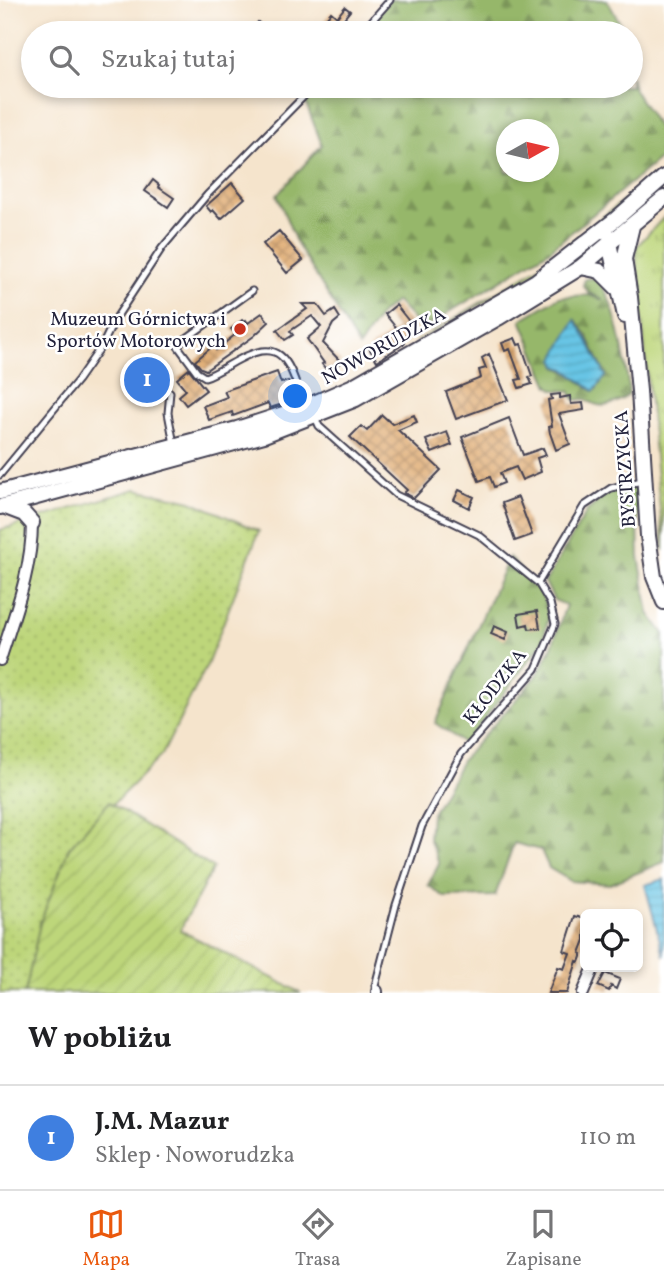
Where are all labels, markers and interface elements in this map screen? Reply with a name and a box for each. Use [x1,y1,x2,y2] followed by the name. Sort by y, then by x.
[21,21,643,98] search box
[45,41,83,79] icon: search
[101,42,236,78] text: Szukaj tutaj
[496,119,559,182] north arrow
[317,302,451,392] street label: NOWORUDZKA
[46,307,226,355] place label: Muzeum Górnictwa i Sportów Motorowych
[232,321,248,337] marker: Muzeum Górnictwa i Sportów Motorowych
[124,354,170,406] pin: 1
[278,379,312,413] your location
[609,409,643,528] street label: BYSTRZYCKA
[458,644,533,731] street label: KŁODZKA
[580,909,643,972] map controls
[580,909,643,972] button: locate
[28,1018,171,1060] text: W pobliżu
[95,1104,229,1140] text: J.M. Mazur
[46,1122,56,1154] text: 1
[579,1122,636,1154] text: 110 m
[95,1140,295,1172] text: Sklep · Noworudzka
[83,1205,130,1273] tab: Mapa
[295,1205,340,1273] tab: Trasa
[505,1205,581,1273] tab: Zapisane

